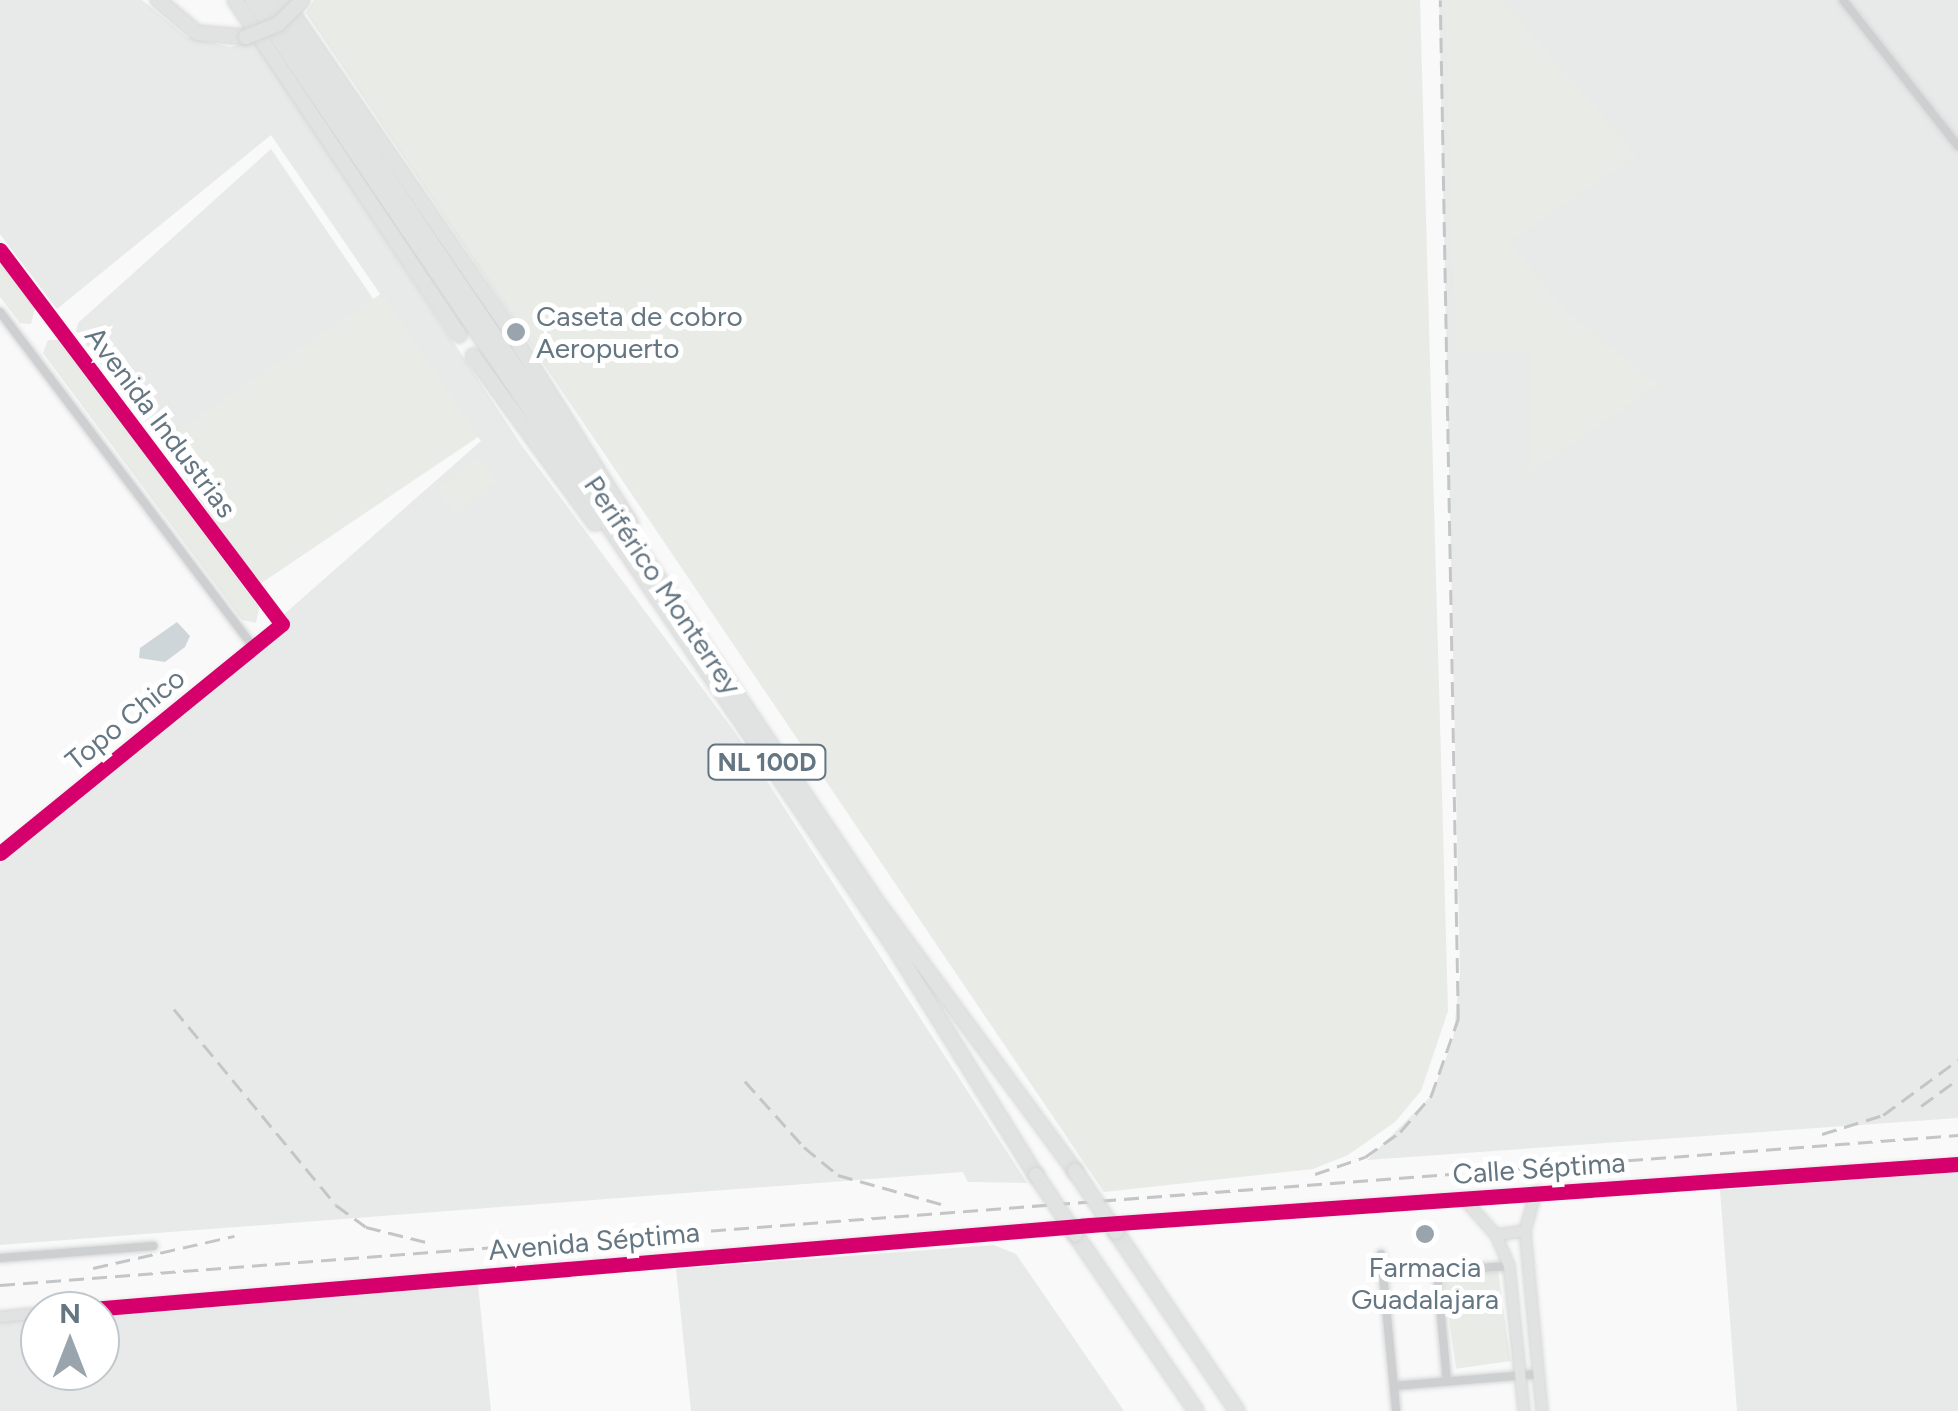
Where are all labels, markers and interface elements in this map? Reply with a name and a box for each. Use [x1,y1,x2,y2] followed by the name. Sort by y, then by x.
[536,299,743,365] place label: Caseta de cobro Aeropuerto
[78,320,244,524] street label: Avenida Industrias
[505,321,527,343] marker: Caseta de cobro Aeropuerto
[577,469,749,701] street label: Periférico Monterrey
[59,661,191,777] street label: Topo Chico
[707,742,827,782] road number: NL 100D
[1451,1145,1627,1191] street label: Calle Séptima
[487,1215,701,1267] street label: Avenida Séptima
[1414,1223,1436,1245] marker: Farmacia Guadalajara
[1351,1250,1499,1316] place label: Farmacia Guadalajara
[20,1291,120,1391] north arrow
[59,1296,81,1330] text: N

